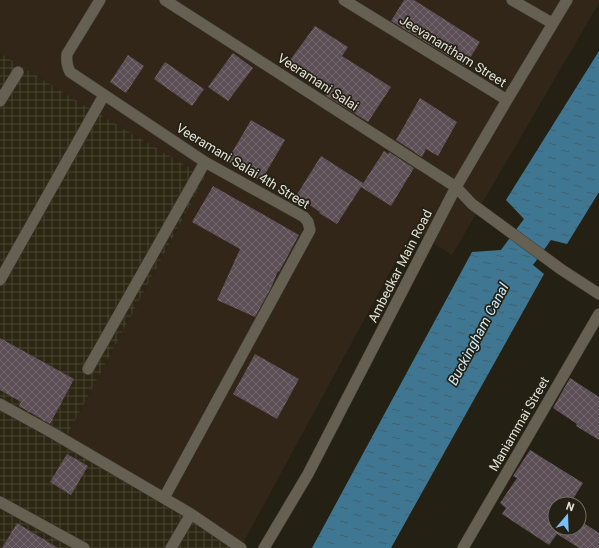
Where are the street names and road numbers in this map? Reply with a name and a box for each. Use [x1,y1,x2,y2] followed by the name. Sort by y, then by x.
[397,12,509,90] street label: Jeevanantham Street
[275,50,361,114] street label: Veeramani Salai
[174,120,312,212] street label: Veeramani Salai 4th Street
[365,207,435,325] street label: Ambedkar Main Road
[486,374,552,474] street label: Maniammai Street

